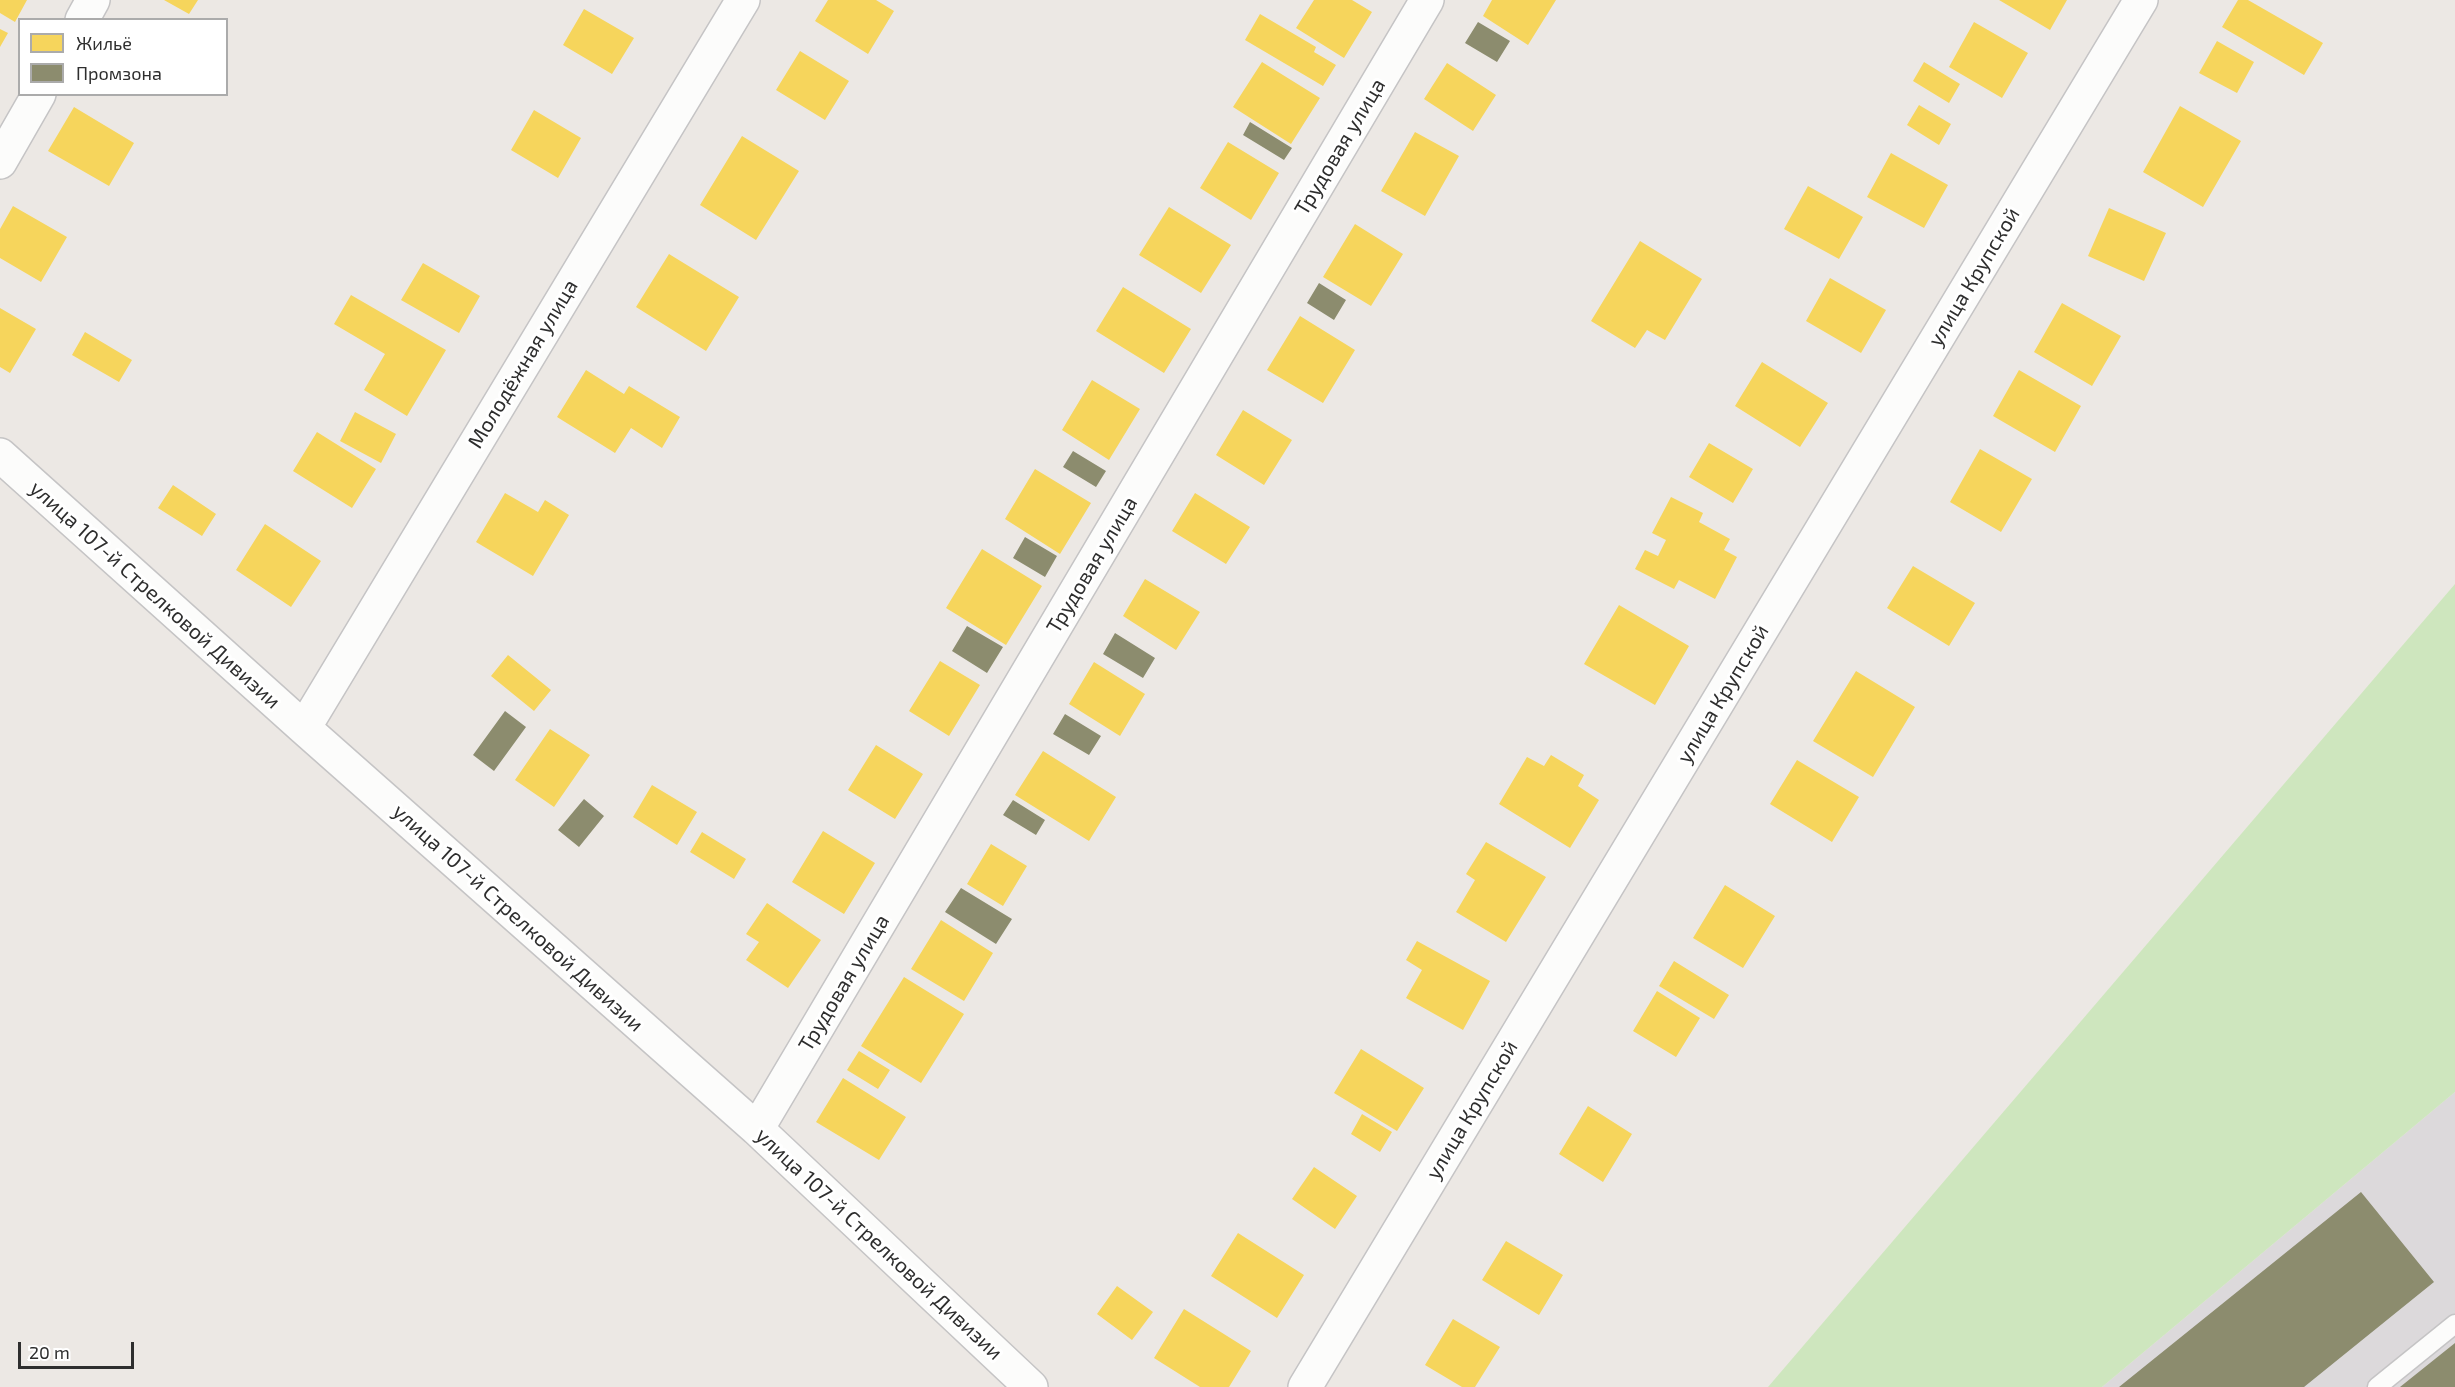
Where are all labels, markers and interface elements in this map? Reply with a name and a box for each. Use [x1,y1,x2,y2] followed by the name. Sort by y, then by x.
[18,18,228,96] legend
[76,32,132,54] text: Жильё
[76,62,162,84] text: Промзона
[1289,74,1391,220] street label: Трудовая улица
[1923,203,2025,351] street label: улица Крупской
[463,275,583,453] street label: Молодёжная улица
[25,476,285,714] street label: улица 107-й Стрелковой Дивизии
[1041,492,1143,638] street label: Трудовая улица
[1672,620,1774,768] street label: улица Крупской
[388,799,648,1037] street label: улица 107-й Стрелковой Дивизии
[793,910,895,1056] street label: Трудовая улица
[1421,1036,1523,1184] street label: улица Крупской
[750,1123,1008,1365] street label: улица 107-й Стрелковой Дивизии
[21,1330,136,1368] scale bar
[29,1341,70,1363] text: 20 m

